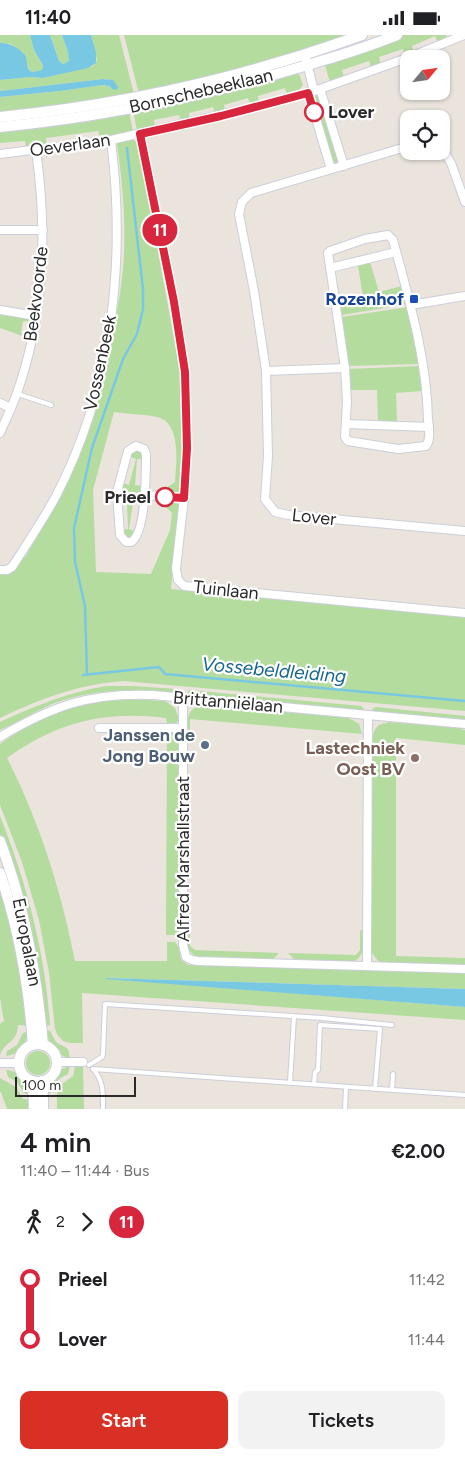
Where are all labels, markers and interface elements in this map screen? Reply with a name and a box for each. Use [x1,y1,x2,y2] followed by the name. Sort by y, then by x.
[25,6,71,29] text: 11:40
[400,50,450,100] north arrow
[400,50,450,160] map controls
[127,64,275,118] street label: Bornschebeeklaan
[328,101,374,123] place label: Lover
[304,102,324,122] marker: Lover
[400,110,450,160] button: locate
[28,128,112,162] street label: Oeverlaan
[138,214,182,246] line badge: 11
[152,219,168,241] text: 11
[19,245,53,343] street label: Beekvoorde
[325,288,405,310] place label: Rozenhof
[408,293,420,305] marker: Rozenhof
[79,313,121,413] street label: Vossenbeek
[104,486,151,508] place label: Prieel
[155,487,175,507] marker: Prieel
[291,504,337,530] street label: Lover
[192,576,260,604] street label: Tuinlaan
[201,652,347,688] water label: Vossebeldleiding
[172,686,284,718] street label: Brittanniëlaan
[103,724,195,767] place label: Janssen de Jong Bouw
[306,737,405,780] place label: Lastechniek Oost BV
[199,739,211,751] marker: Janssen de Jong Bouw
[409,752,421,764] marker: Lastechniek Oost BV
[172,776,194,942] street label: Alfred Marshallstraat
[8,896,46,988] street label: Europalaan
[15,1074,136,1097] scale bar
[22,1077,61,1094] text: 100 m
[20,1125,91,1159] text: 4 min
[391,1140,445,1163] text: €2.00
[20,1161,149,1180] text: 11:40 – 11:44 · Bus
[20,1208,48,1236] icon: walk
[73,1208,101,1236] icon: forward
[119,1211,134,1233] text: 11
[56,1212,65,1231] text: 2
[58,1268,107,1291] text: Prieel
[409,1270,445,1289] text: 11:42
[58,1328,107,1351] text: Lover
[408,1330,445,1349] text: 11:44
[20,1391,228,1449] button: Start
[238,1391,445,1449] button: Tickets

